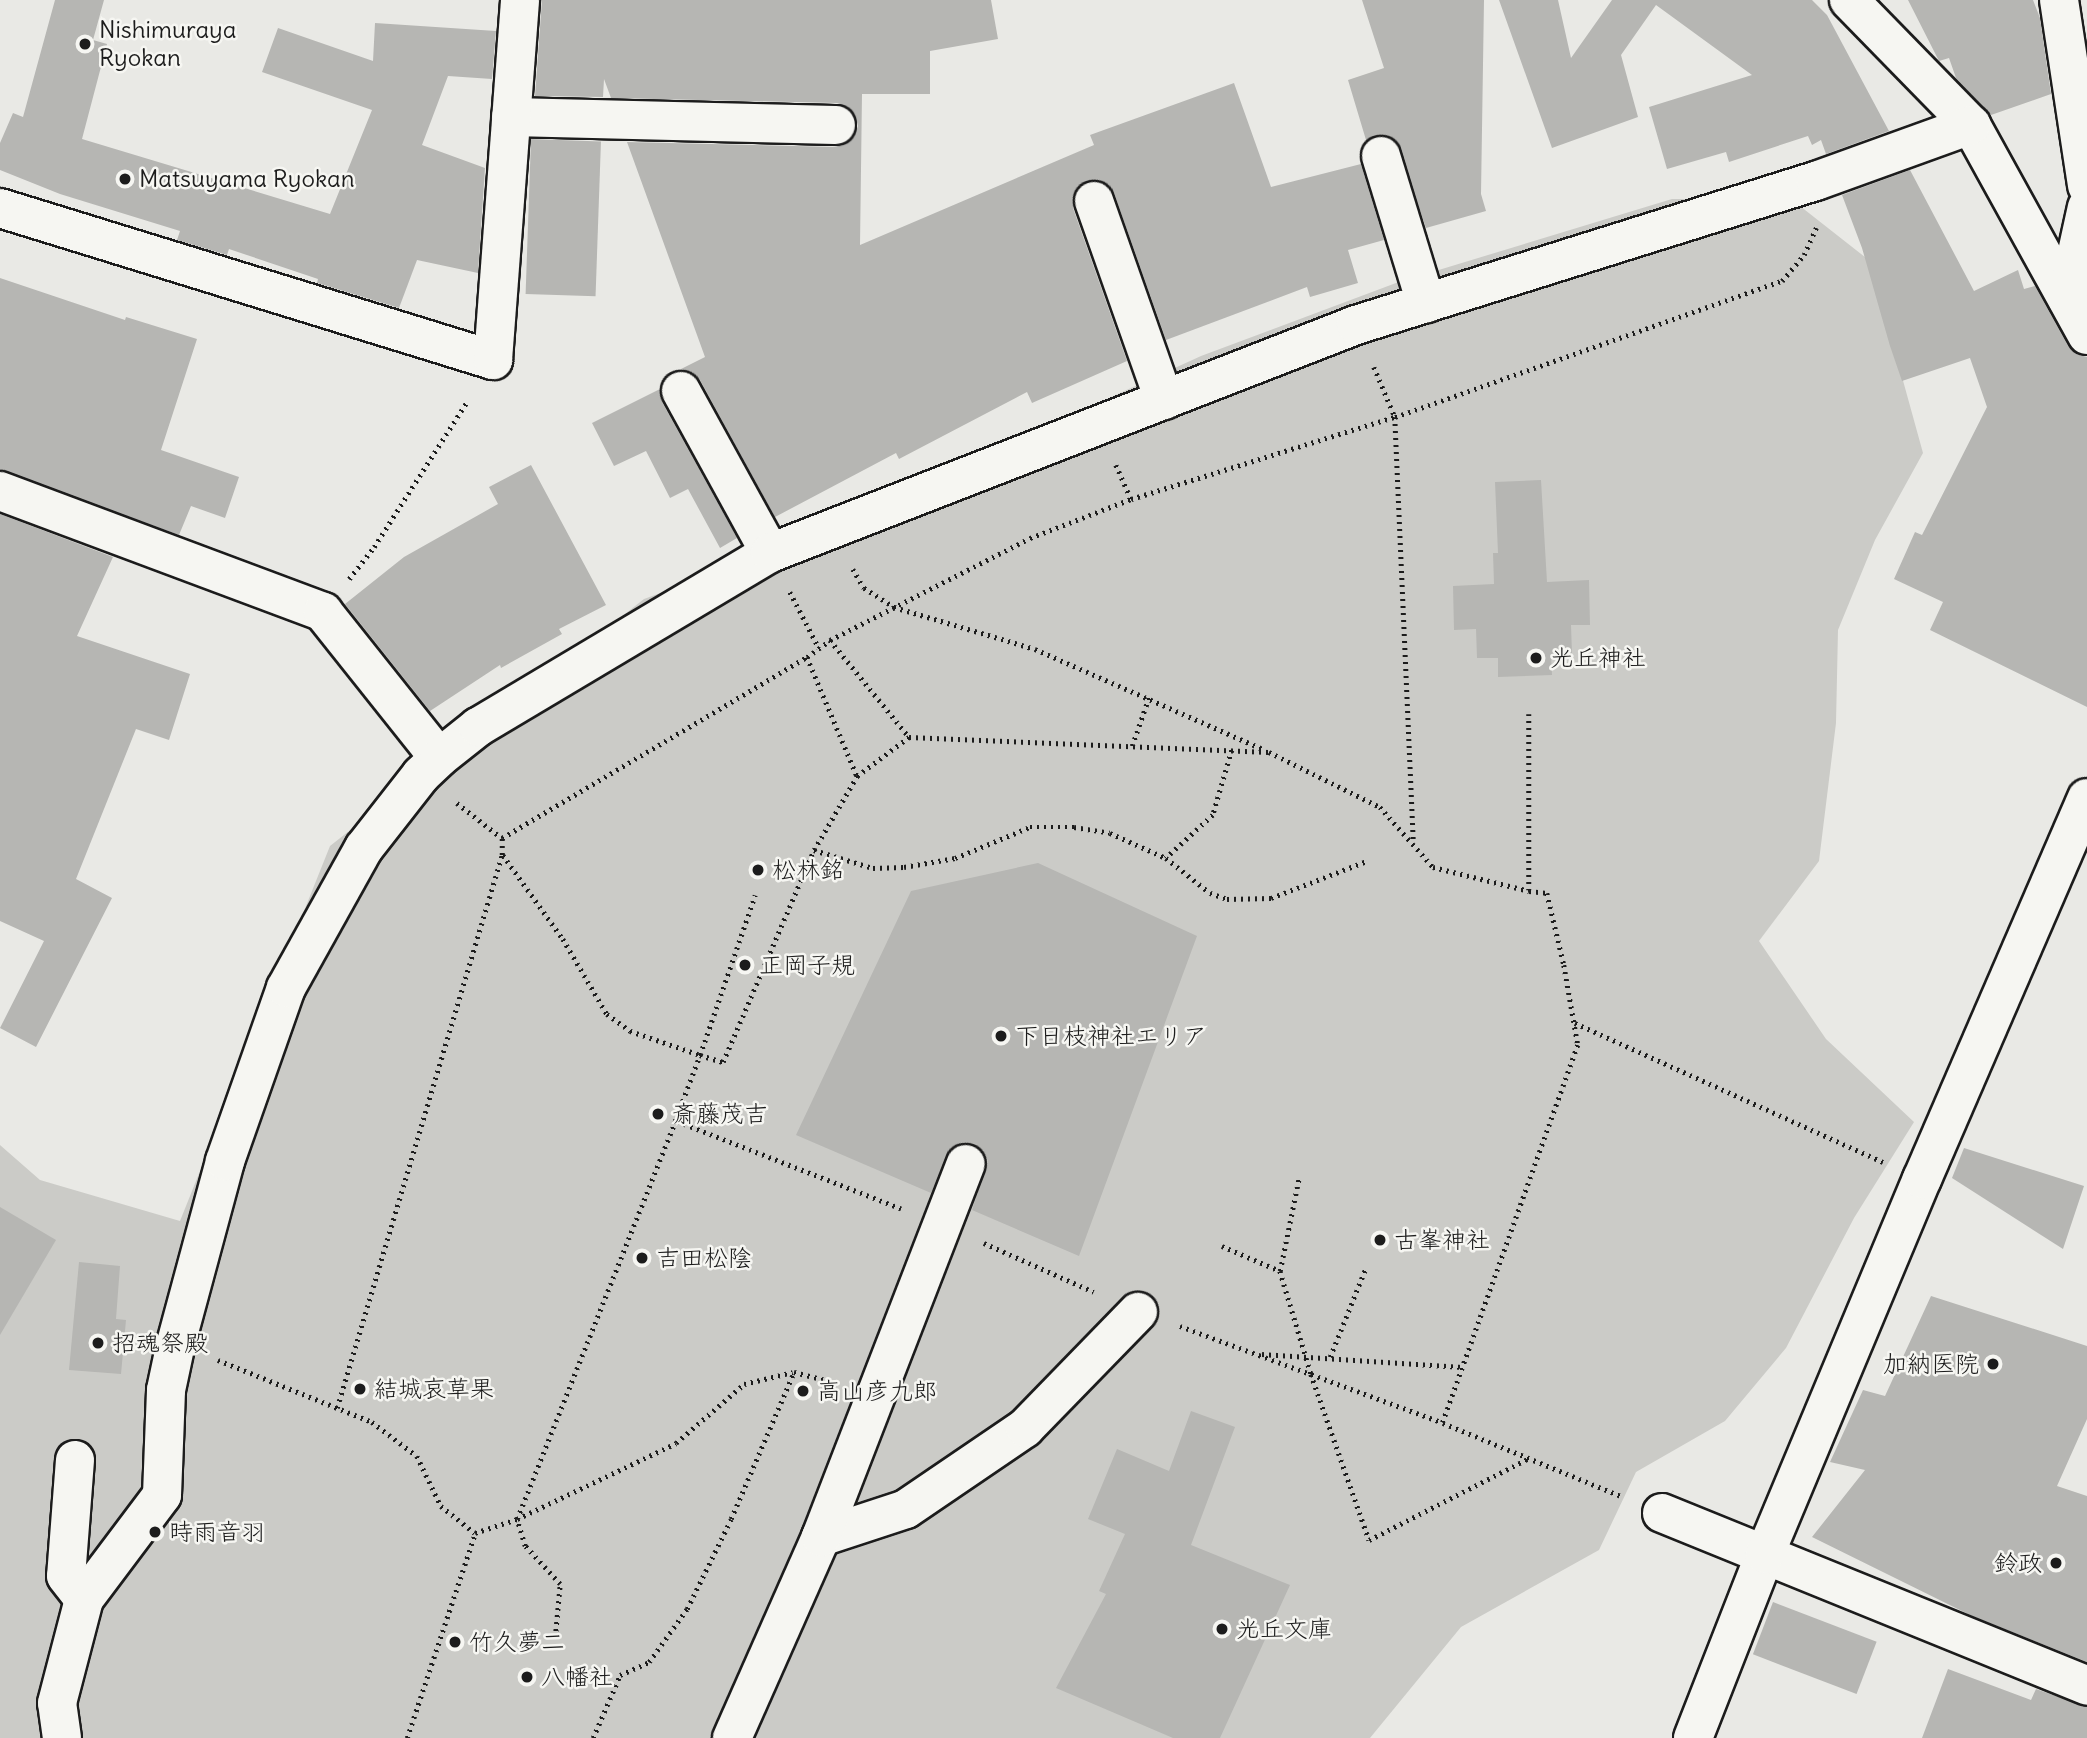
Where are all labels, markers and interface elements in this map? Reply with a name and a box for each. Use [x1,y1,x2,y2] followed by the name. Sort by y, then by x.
[99,16,236,72] place label: Nishimuraya Ryokan
[77,36,93,52] marker: Nishimuraya Ryokan
[139,165,355,193] place label: Matsuyama Ryokan
[117,171,133,187] marker: Matsuyama Ryokan
[1550,644,1646,672] place label: 光丘神社
[1528,650,1544,666] marker: 光丘神社
[772,856,844,884] place label: 松林銘
[750,862,766,878] marker: 松林銘
[759,951,855,979] place label: 正岡子規
[737,957,753,973] marker: 正岡子規
[1015,1022,1207,1050] place label: 下日枝神社エリア
[993,1028,1009,1044] marker: 下日枝神社エリア
[672,1100,768,1128] place label: 斎藤茂吉
[650,1106,666,1122] marker: 斎藤茂吉
[1394,1226,1490,1254] place label: 古峯神社
[1372,1232,1388,1248] marker: 古峯神社
[656,1244,752,1272] place label: 吉田松陰
[634,1250,650,1266] marker: 吉田松陰
[112,1329,208,1357] place label: 招魂祭殿
[90,1335,106,1351] marker: 招魂祭殿
[1883,1350,1979,1378] place label: 加納医院
[1985,1356,2001,1372] marker: 加納医院
[374,1375,494,1403] place label: 結城哀草果
[817,1377,937,1405] place label: 高山彦九郎
[352,1381,368,1397] marker: 結城哀草果
[795,1383,811,1399] marker: 高山彦九郎
[169,1518,265,1546] place label: 時雨音羽
[147,1524,163,1540] marker: 時雨音羽
[1994,1549,2042,1577] place label: 鈴政
[2048,1555,2064,1571] marker: 鈴政
[1236,1615,1332,1643] place label: 光丘文庫
[1214,1621,1230,1637] marker: 光丘文庫
[469,1628,565,1656] place label: 竹久夢二
[447,1634,463,1650] marker: 竹久夢二
[541,1663,613,1691] place label: 八幡社
[519,1669,535,1685] marker: 八幡社

